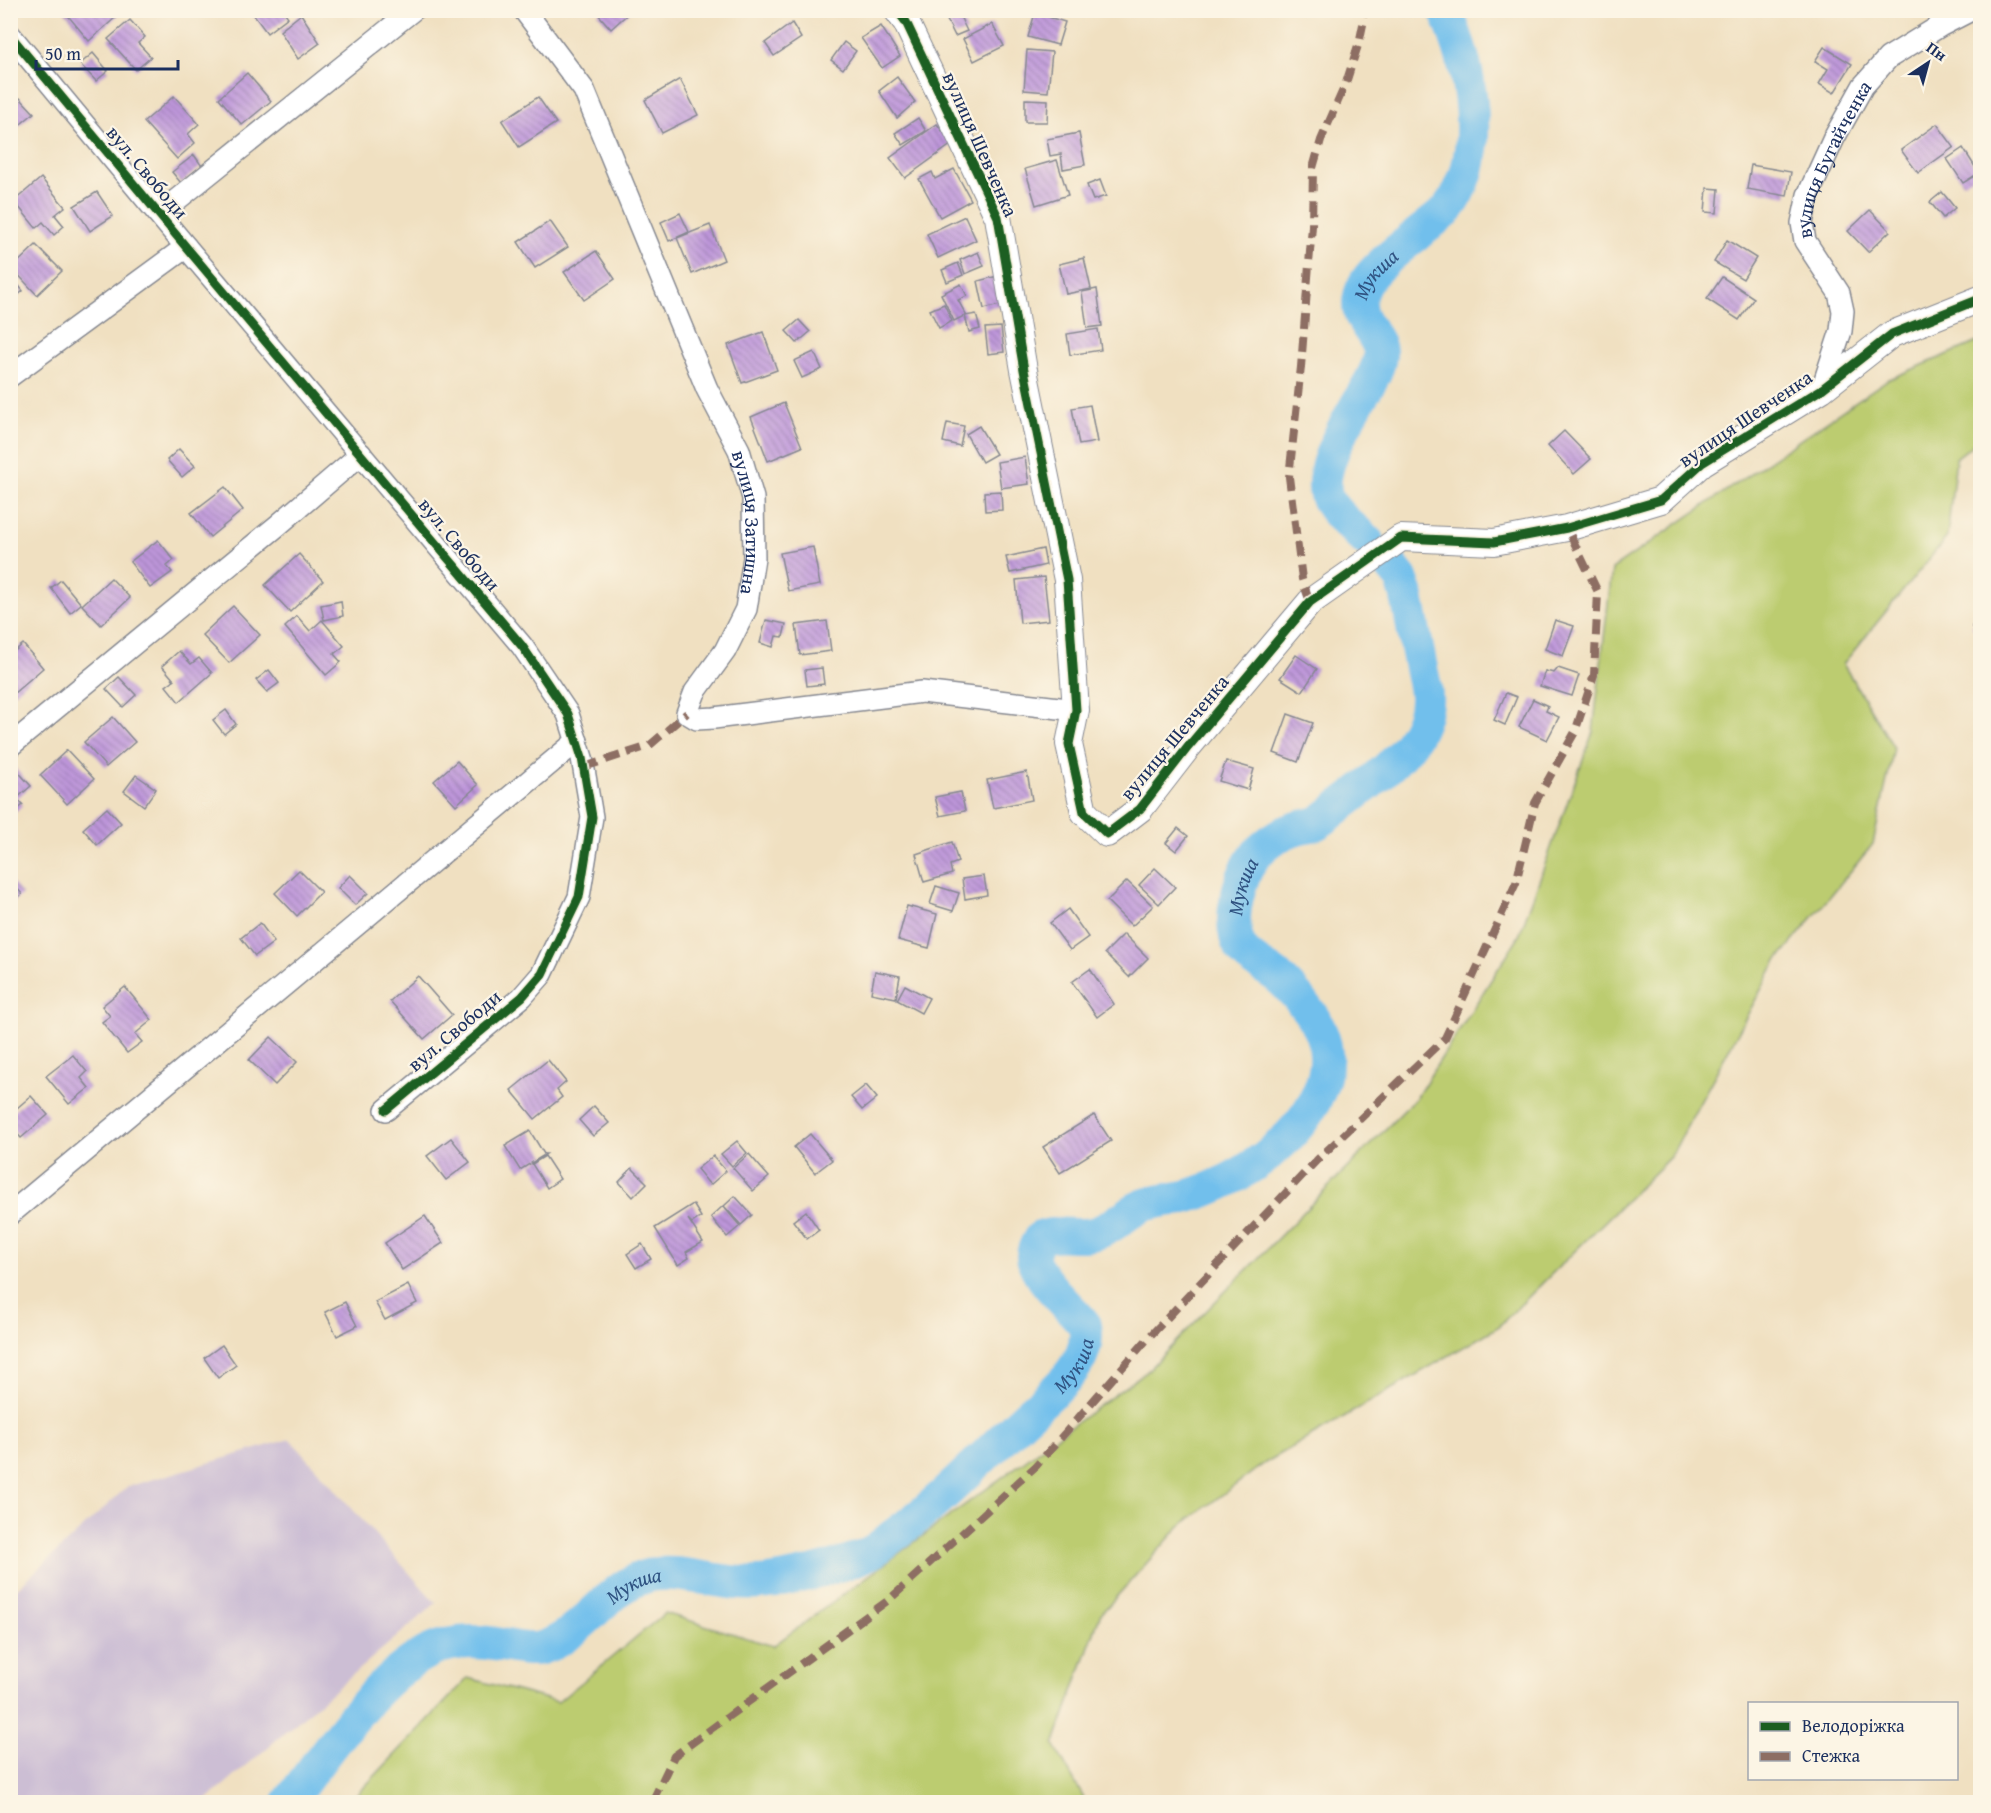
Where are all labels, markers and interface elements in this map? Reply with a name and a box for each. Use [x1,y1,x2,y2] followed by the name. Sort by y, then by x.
[36,33,178,71] scale bar
[1898,33,1958,93] north arrow
[1921,35,1952,67] text: Пн
[45,40,81,67] text: 50 m
[936,67,1026,222] street label: вулиця Шевченка
[1787,72,1878,241] street label: вулиця Бугайченка
[100,119,196,225] street label: вул. Свободи
[1344,240,1405,304] water label: Мукша
[1672,362,1818,474] street label: вулиця Шевченка
[725,446,769,597] street label: вулиця Затишна
[412,491,508,597] street label: вул. Свободи
[1113,667,1236,806] street label: вулиця Шевченка
[1219,850,1266,917] water label: Мукша
[401,982,507,1078] street label: вул. Свободи
[1045,1335,1101,1400] water label: Мукша
[598,1558,663,1611] water label: Мукша
[1748,1702,1958,1780] legend
[1802,1712,1905,1739] text: Велодоріжка
[1802,1742,1861,1769] text: Стежка

